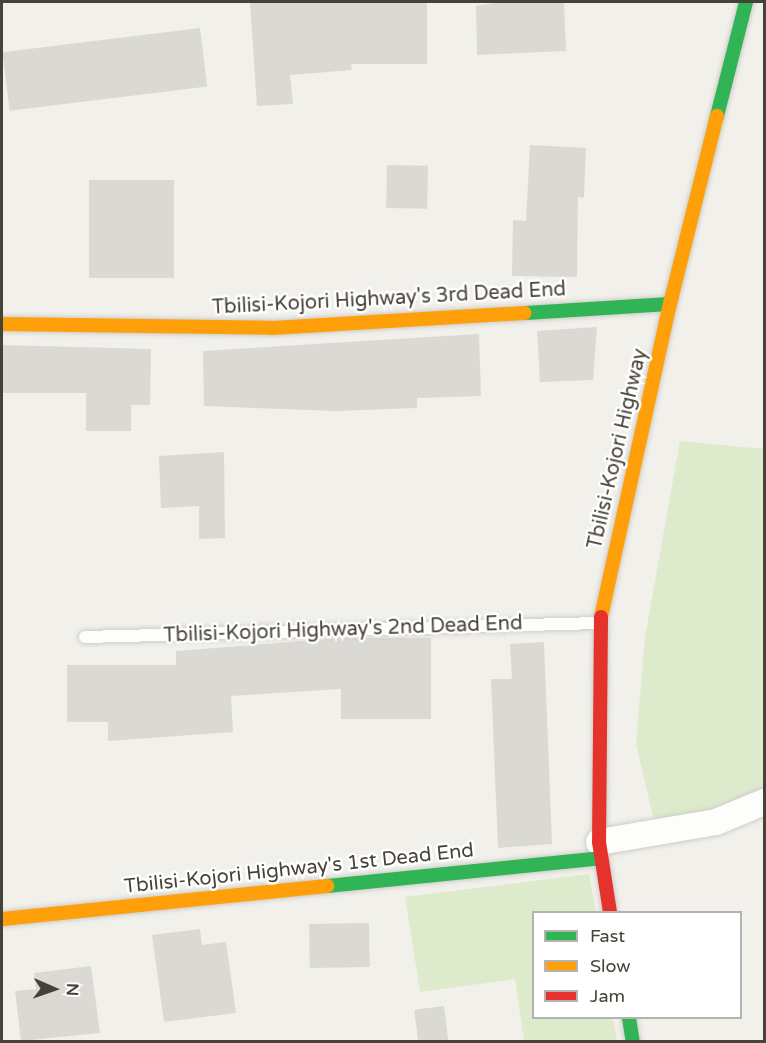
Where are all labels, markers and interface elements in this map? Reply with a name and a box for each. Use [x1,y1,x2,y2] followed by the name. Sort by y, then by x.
[211,278,567,320] street label: Tbilisi-Kojori Highway's 3rd Dead End
[583,346,653,552] street label: Tbilisi-Kojori Highway
[163,612,523,648] street label: Tbilisi-Kojori Highway's 2nd Dead End
[123,839,475,899] street label: Tbilisi-Kojori Highway's 1st Dead End
[532,911,742,1019] legend
[590,925,625,947] text: Fast
[590,955,631,977] text: Slow
[24,959,84,1019] north arrow
[62,983,82,996] text: N
[590,985,625,1007] text: Jam

